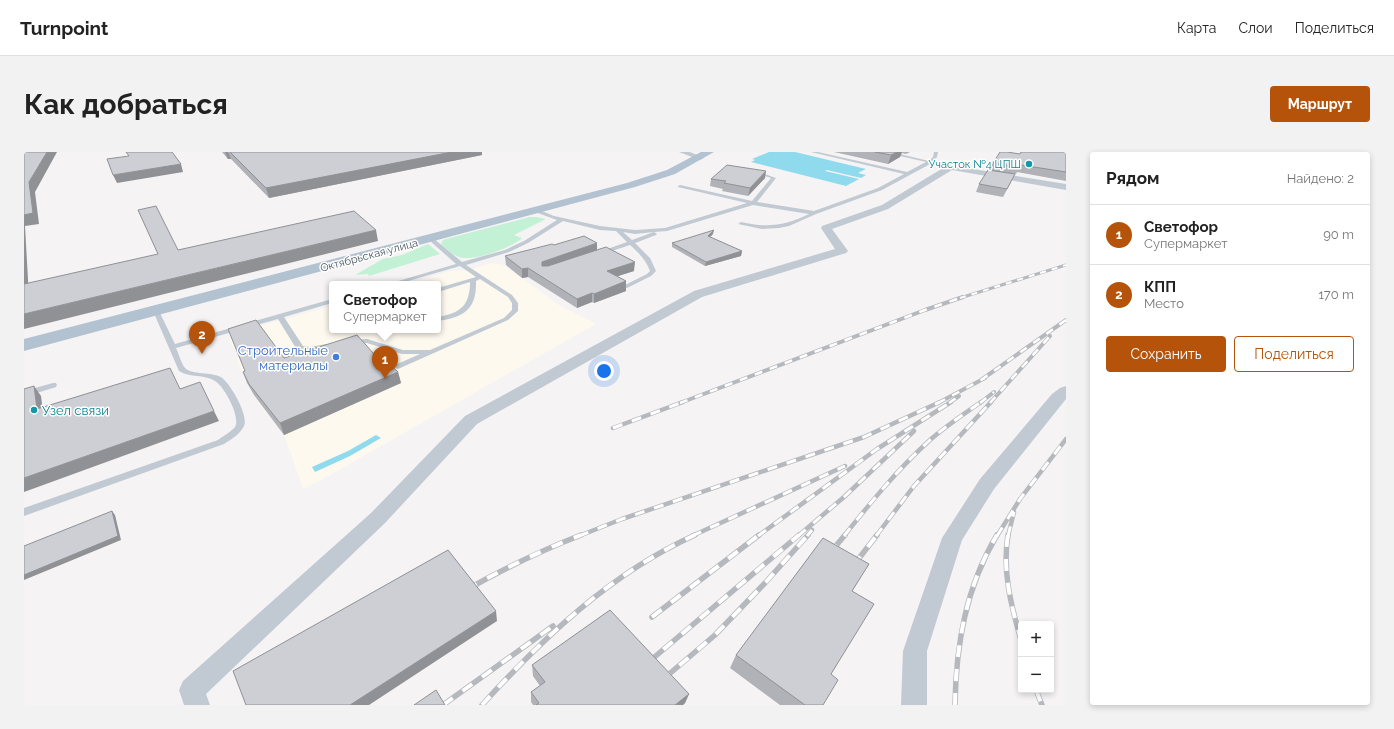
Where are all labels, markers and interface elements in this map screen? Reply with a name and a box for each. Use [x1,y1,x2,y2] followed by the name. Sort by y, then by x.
[20,17,108,39] text: Turnpoint
[1177,20,1216,36] text: Карта
[1238,20,1273,36] text: Слои
[1295,20,1374,36] text: Поделиться
[1270,86,1370,122] button: Маршрут
[24,88,228,121] text: Как добраться
[928,158,1021,171] place label: Участок №4 ЦПШ
[1024,159,1034,169] marker: Участок №4 ЦПШ
[1106,168,1159,188] text: Рядом
[1287,171,1354,186] text: Найдено: 2
[1144,218,1218,236] text: Светофор
[1116,227,1122,242] text: 1
[1323,227,1354,242] text: 90 m
[319,236,419,275] street label: Октябрьская улица
[1144,236,1227,251] text: Супермаркет
[1144,278,1176,296] text: КПП
[329,281,441,333] popup
[1115,287,1123,302] text: 2
[1318,287,1354,302] text: 170 m
[343,291,417,309] text: Светофор
[1144,296,1184,311] text: Место
[343,309,427,324] text: Супермаркет
[189,321,215,354] pin: 2
[1106,336,1226,372] button: Сохранить
[1234,336,1354,372] button: Поделиться
[238,343,328,373] place label: Строительные материалы
[372,346,398,379] pin: 1
[331,352,341,362] marker: Строительные материалы
[594,361,614,381] your location
[42,403,109,418] place label: Узел связи
[29,405,39,415] marker: Узел связи
[1018,621,1054,693] map controls
[1018,621,1054,657] button: +
[1018,657,1054,693] button: −

